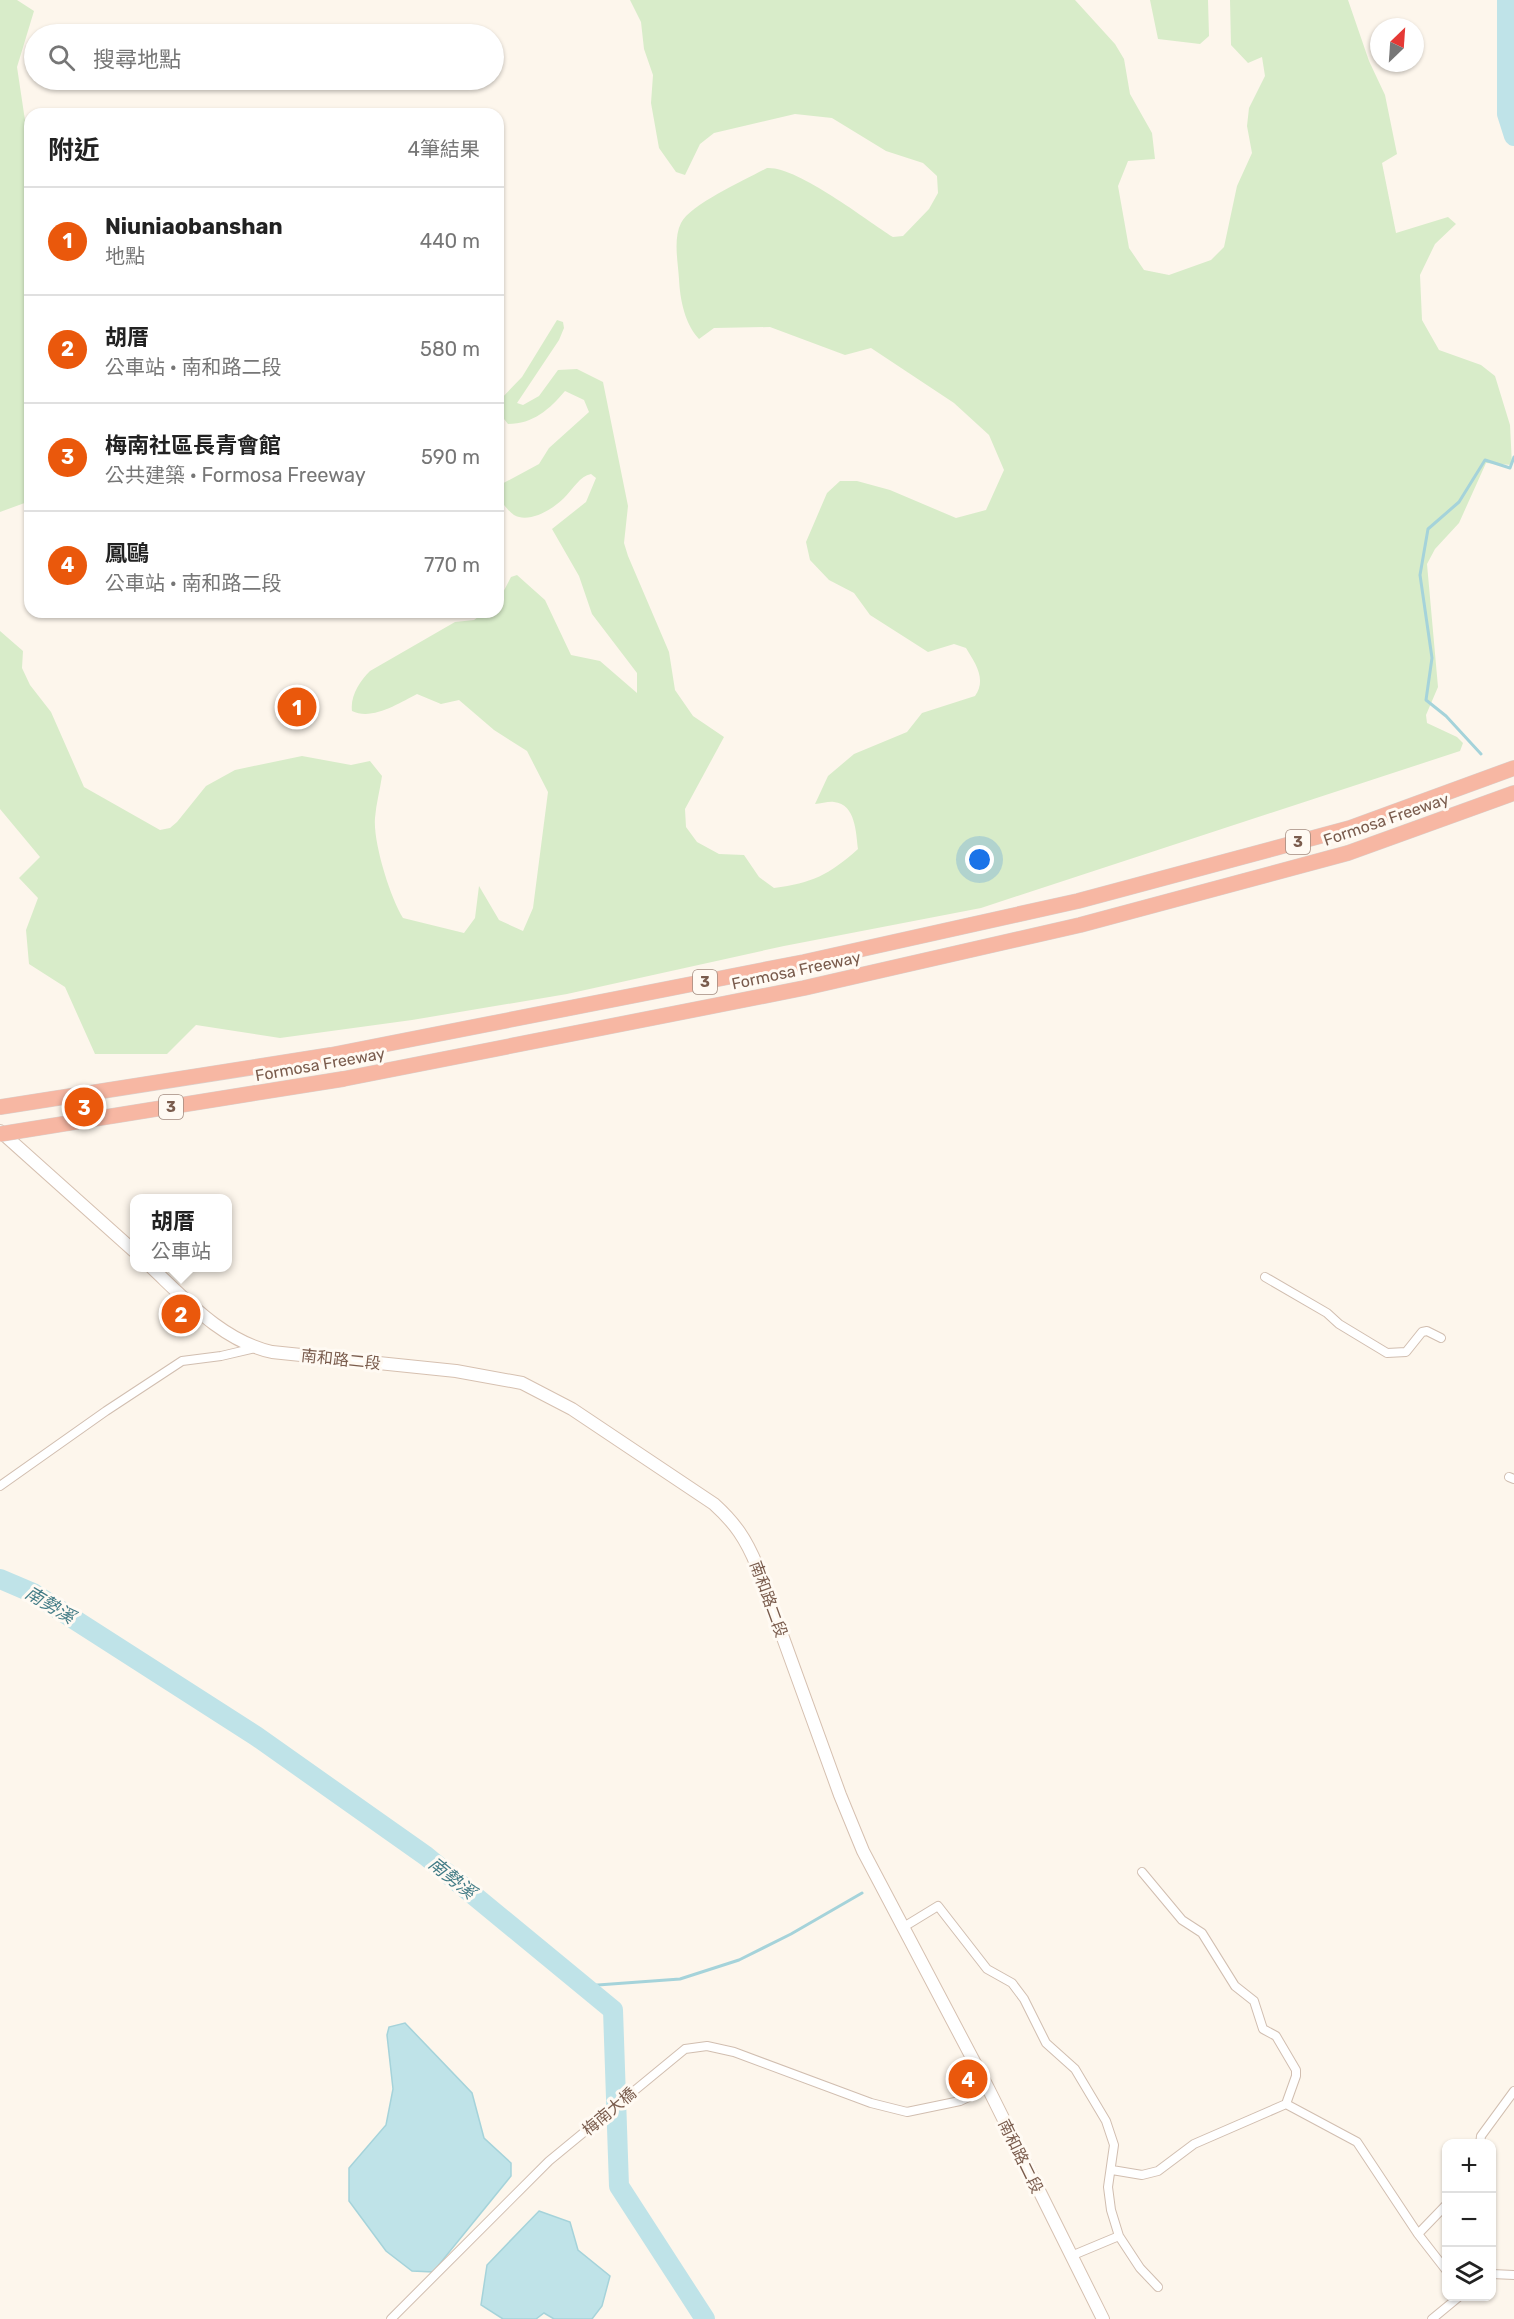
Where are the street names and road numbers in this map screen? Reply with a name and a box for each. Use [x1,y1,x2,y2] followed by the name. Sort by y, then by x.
[1321,789,1452,850] street label: Formosa Freeway
[1286,830,1310,854] road number: 3
[730,947,863,993] street label: Formosa Freeway
[693,970,717,994] road number: 3
[254,1044,387,1085] street label: Formosa Freeway
[159,1095,183,1119] road number: 3
[300,1346,382,1373] street label: 南和路二段
[746,1558,791,1640] street label: 南和路二段
[579,2084,640,2139] street label: 梅南大橋
[994,2116,1047,2196] street label: 南和路二段

